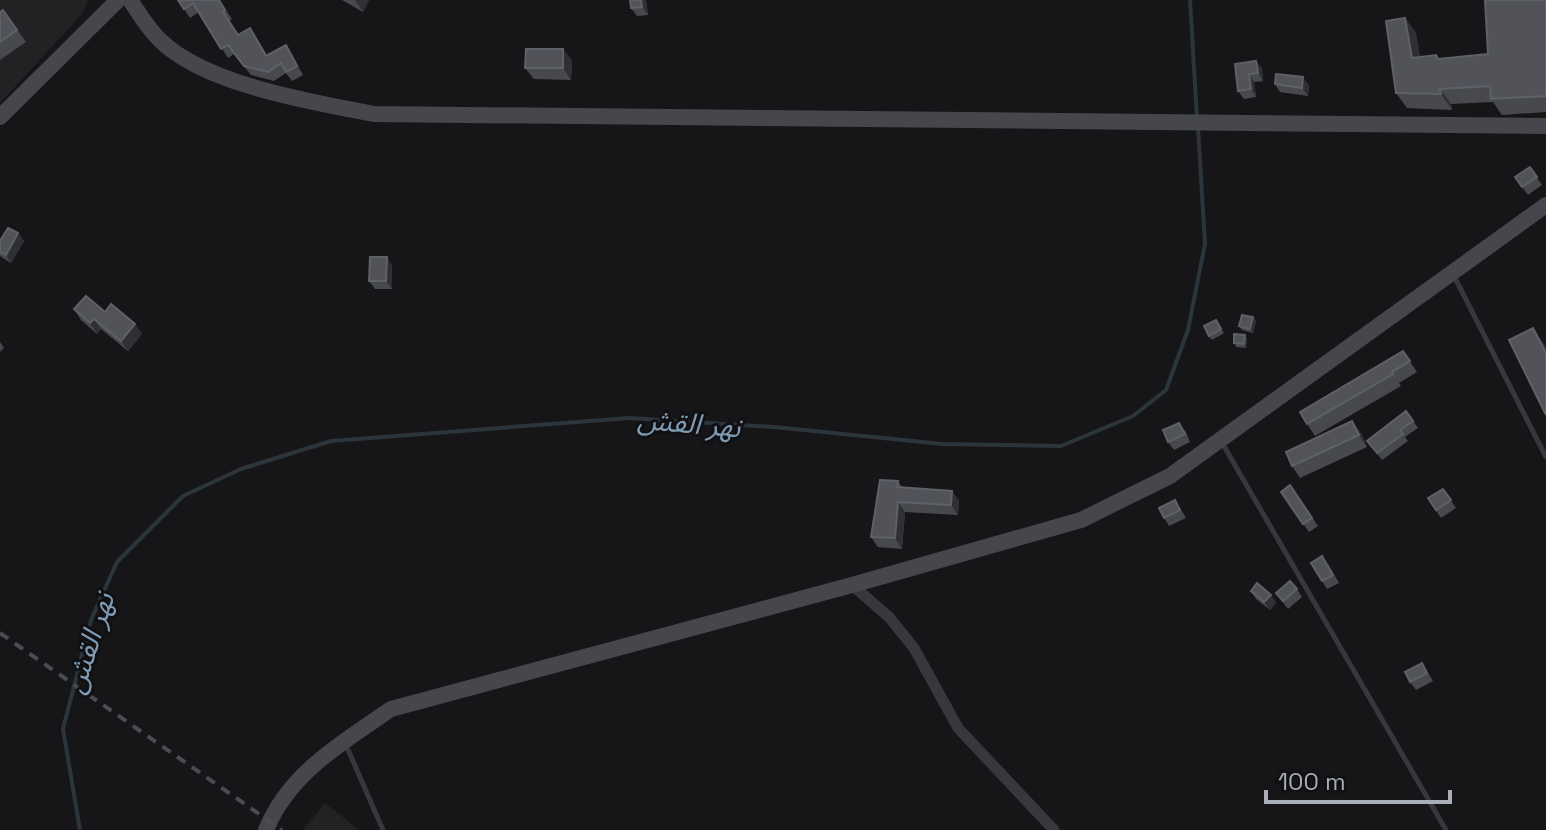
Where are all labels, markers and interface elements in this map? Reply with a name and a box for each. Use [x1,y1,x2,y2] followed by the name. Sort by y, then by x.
[636,401,744,446] water label: نهر القش
[56,586,123,698] water label: نهر القش
[1266,754,1450,804] scale bar
[1278,766,1346,797] text: 100 m

